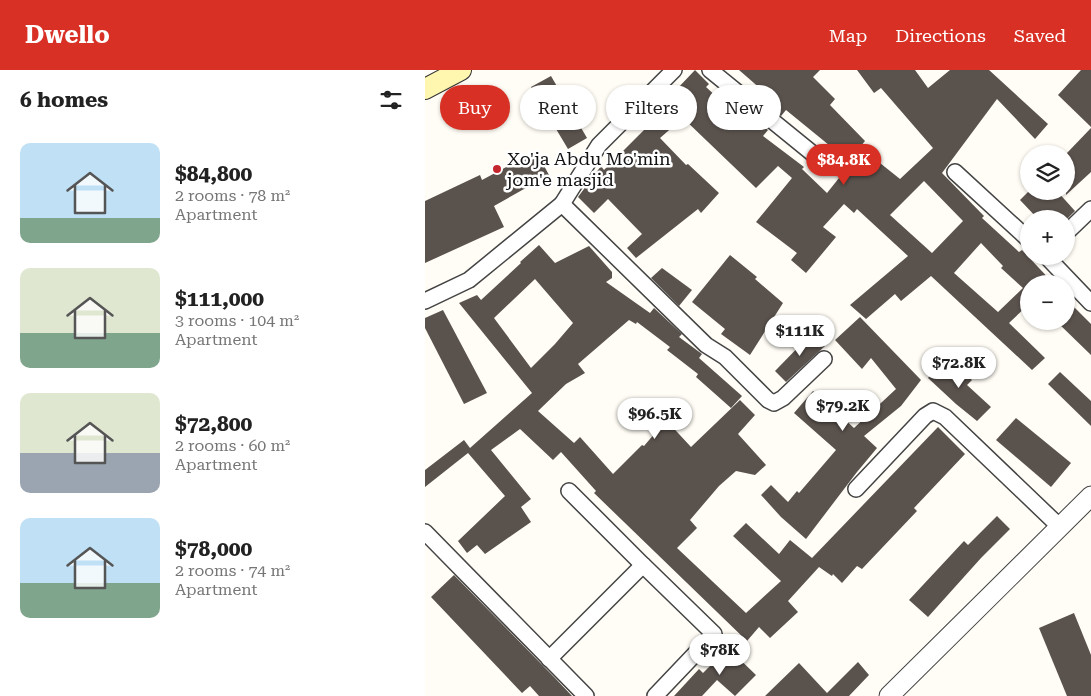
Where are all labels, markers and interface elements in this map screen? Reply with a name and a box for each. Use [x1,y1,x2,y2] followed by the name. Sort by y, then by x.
[25,21,110,49] text: Dwello
[829,25,867,46] text: Map
[895,25,986,46] text: Directions
[1014,25,1066,46] text: Saved
[440,85,510,130] chip: Buy
[520,85,596,130] chip: Rent
[606,85,697,130] chip: Filters
[707,85,781,130] chip: New
[377,86,405,114] icon: filters
[20,88,108,112] text: 6 homes
[803,144,885,186] pin: $84.8K
[1020,145,1075,330] map controls
[1020,145,1075,200] button: layers
[505,148,671,190] place label: Xo'ja Abdu Mo'min jom'e masjid
[817,150,871,169] text: $84.8K
[175,162,252,186] text: $84,800
[60,163,120,223] icon: home
[491,163,503,175] marker: Xo'ja Abdu Mo'min jom'e masjid
[175,186,290,205] text: 2 rooms · 78 m²
[175,205,258,224] text: Apartment
[1020,210,1075,265] button: +
[1020,275,1075,330] button: −
[175,287,264,311] text: $111,000
[60,288,120,348] icon: home
[175,311,299,330] text: 3 rooms · 104 m²
[765,314,835,357] pin: $111K
[776,321,824,340] text: $111K
[175,330,258,349] text: Apartment
[918,346,1000,389] pin: $72.8K
[932,353,986,372] text: $72.8K
[802,390,884,432] pin: $79.2K
[816,396,870,415] text: $79.2K
[614,398,696,440] pin: $96.5K
[628,404,682,423] text: $96.5K
[175,412,252,436] text: $72,800
[60,413,120,473] icon: home
[175,436,290,455] text: 2 rooms · 60 m²
[175,455,258,474] text: Apartment
[175,537,252,561] text: $78,000
[60,538,120,598] icon: home
[175,561,290,580] text: 2 rooms · 74 m²
[175,580,258,599] text: Apartment
[690,634,750,676] pin: $78K
[700,640,740,659] text: $78K

